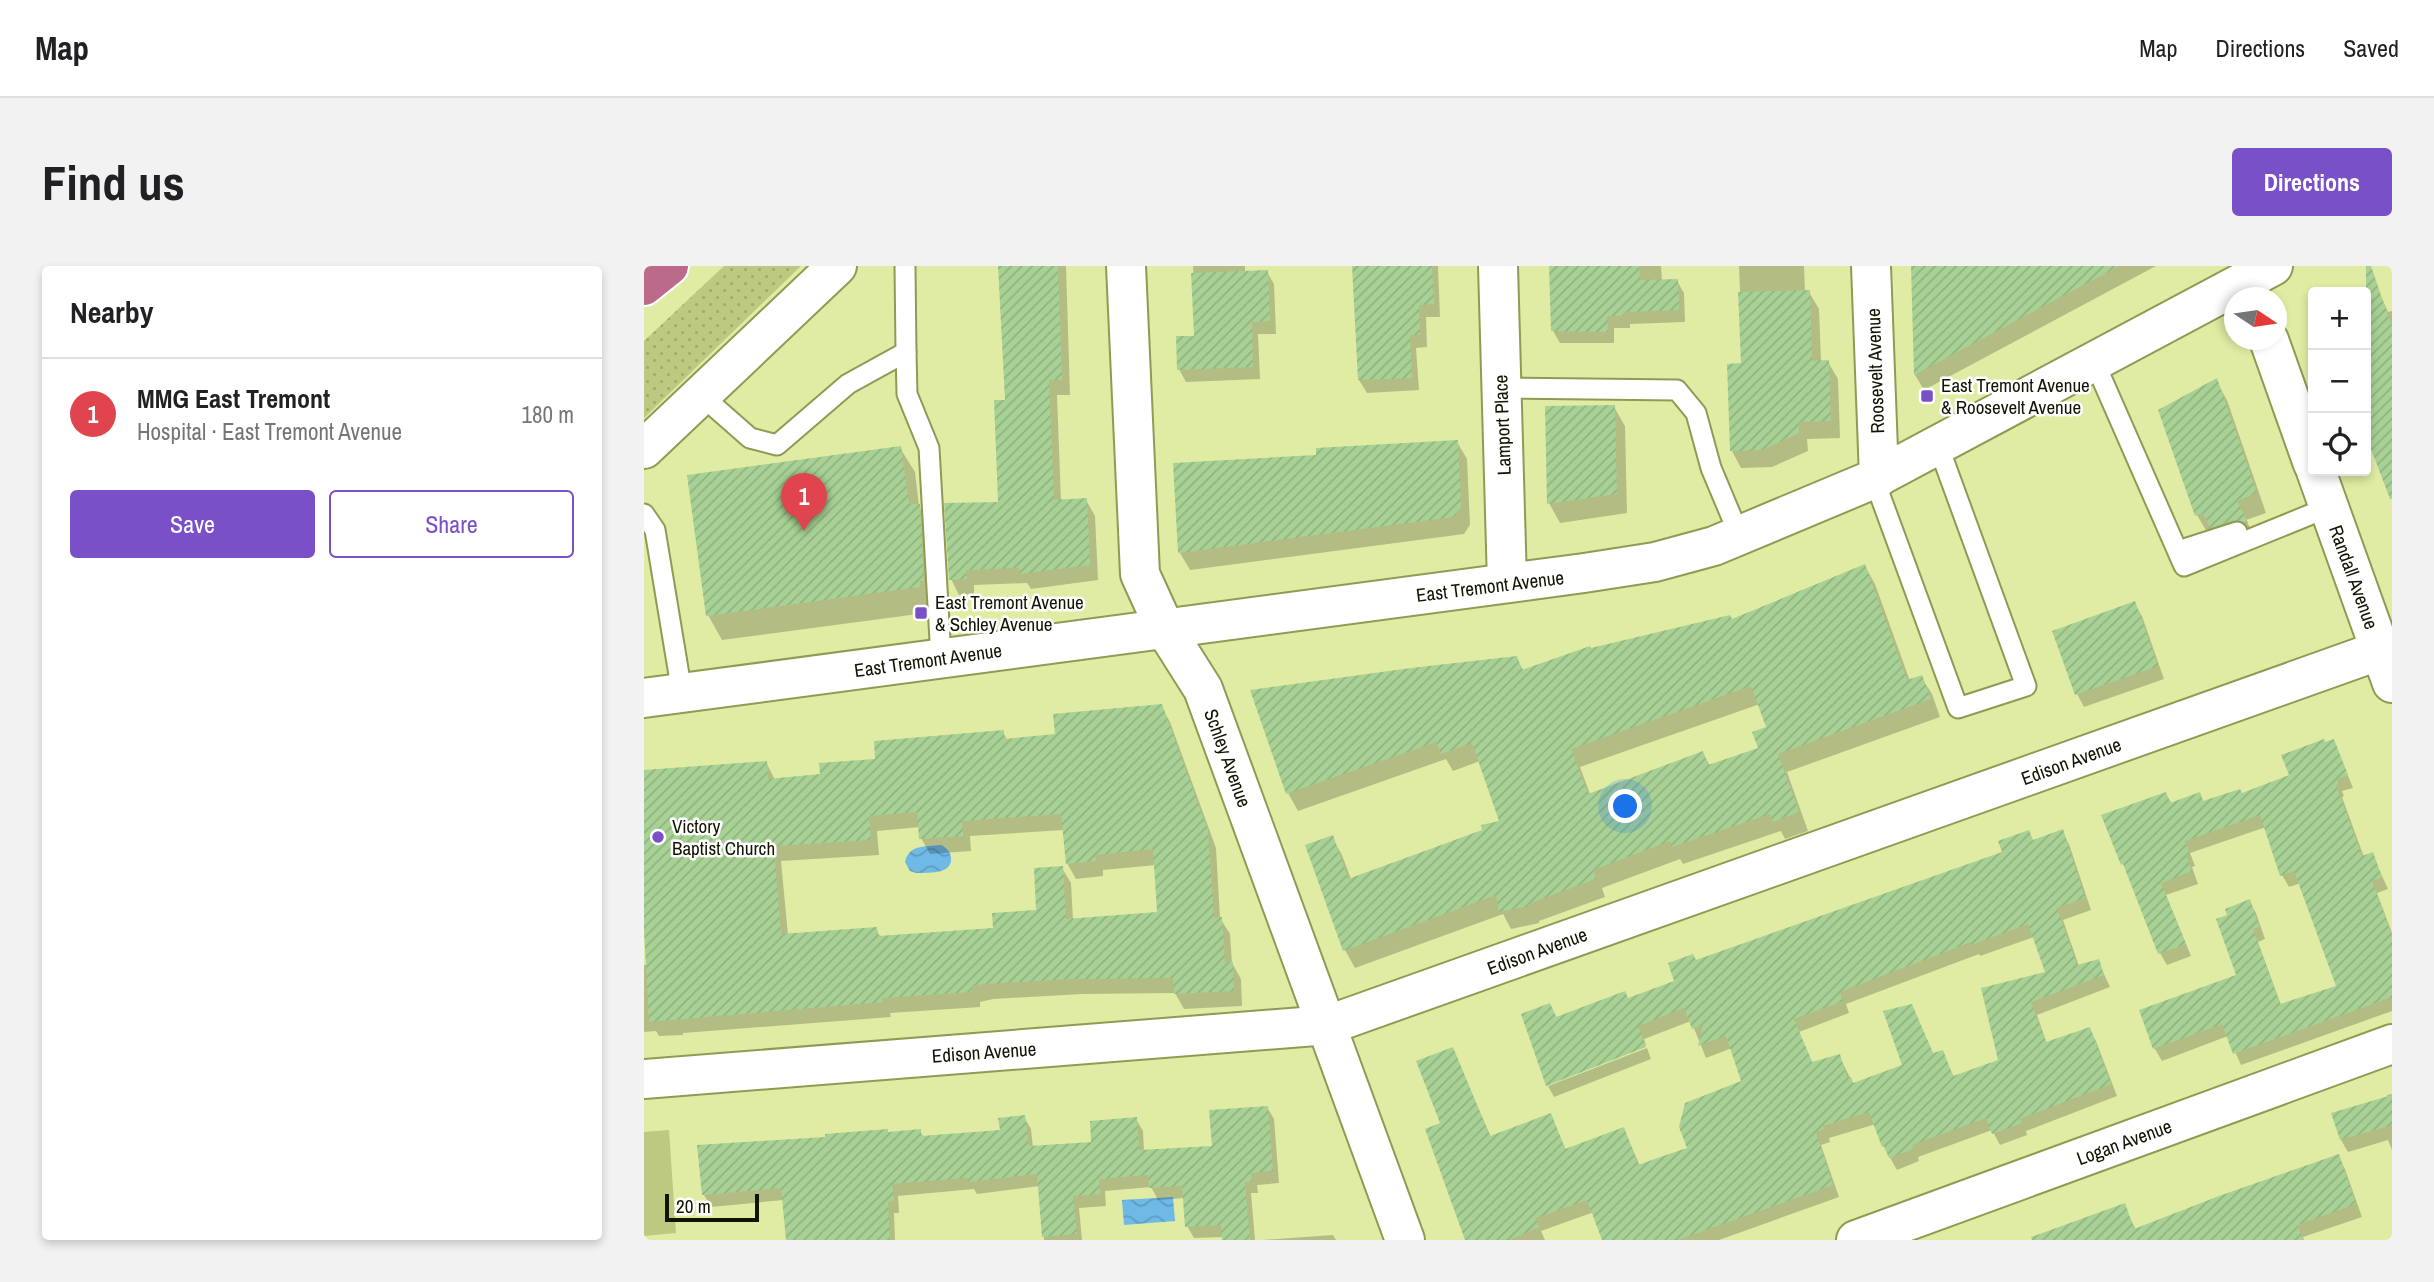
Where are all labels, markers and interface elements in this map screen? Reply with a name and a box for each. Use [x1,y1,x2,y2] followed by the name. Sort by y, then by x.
[35,26,89,70] text: Map
[2139,32,2177,64] text: Map
[2215,32,2305,64] text: Directions
[2343,32,2399,64] text: Saved
[2232,148,2392,216] button: Directions
[42,149,185,215] text: Find us
[2224,287,2287,350] north arrow
[2308,287,2371,476] map controls
[2308,287,2371,350] button: +
[70,292,153,332] text: Nearby
[1860,308,1890,434] street label: Roosevelt Avenue
[2308,350,2371,413] button: −
[1941,372,2090,420] place label: East Tremont Avenue & Roosevelt Avenue
[1487,374,1517,476] street label: Lamport Place
[137,381,330,416] text: MMG East Tremont
[1919,388,1935,404] marker: East Tremont Avenue & Roosevelt Avenue
[88,399,98,430] text: 1
[522,399,574,430] text: 180 m
[2308,413,2371,476] button: locate
[137,416,402,447] text: Hospital · East Tremont Avenue
[781,473,827,531] pin: 1
[70,490,315,558] button: Save
[329,490,574,558] button: Share
[2323,521,2385,633] street label: Randall Avenue
[1415,564,1565,608] street label: East Tremont Avenue
[935,589,1084,637] place label: East Tremont Avenue & Schley Avenue
[913,605,929,621] marker: East Tremont Avenue & Schley Avenue
[853,637,1003,683] street label: East Tremont Avenue
[1198,705,1258,811] street label: Schley Avenue
[2017,731,2125,791] street label: Edison Avenue
[1608,789,1642,823] your location
[672,813,775,861] place label: Victory Baptist Church
[650,829,666,845] marker: Victory Baptist Church
[1483,921,1591,981] street label: Edison Avenue
[931,1035,1037,1069] street label: Edison Avenue
[2073,1113,2175,1171] street label: Logan Avenue
[665,1191,760,1223] scale bar
[676,1193,711,1219] text: 20 m

